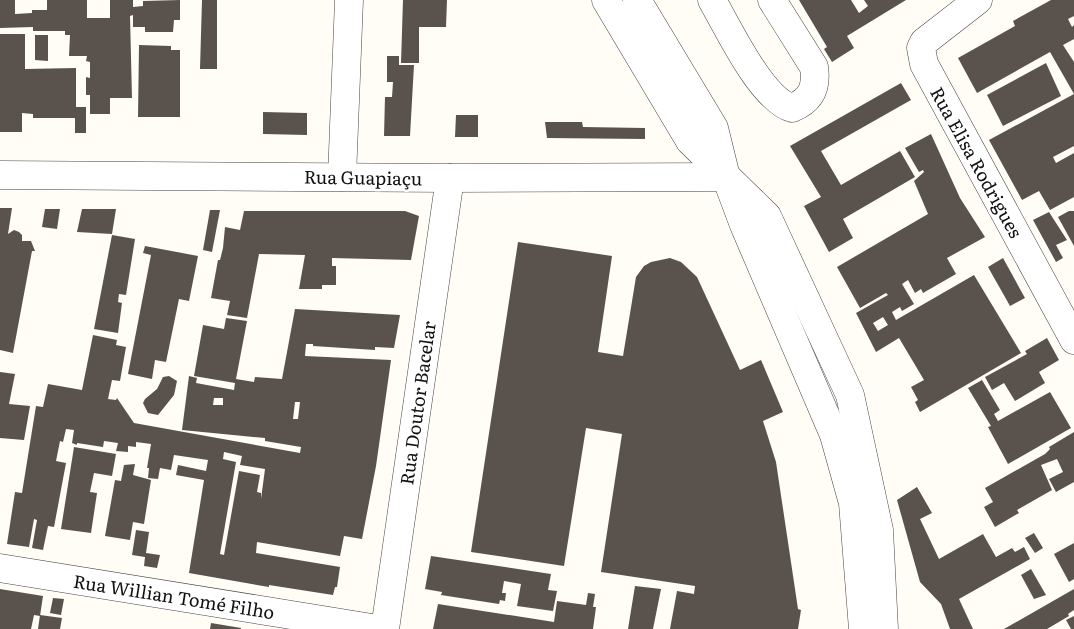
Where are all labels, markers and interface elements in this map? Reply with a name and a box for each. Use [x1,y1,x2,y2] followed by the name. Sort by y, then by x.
[924,82,1030,242] street label: Rua Elisa Rodrigues
[304,162,422,192] street label: Rua Guapiaçu
[392,319,442,487] street label: Rua Doutor Bacelar
[71,567,277,625] street label: Rua Willian Tomé Filho

